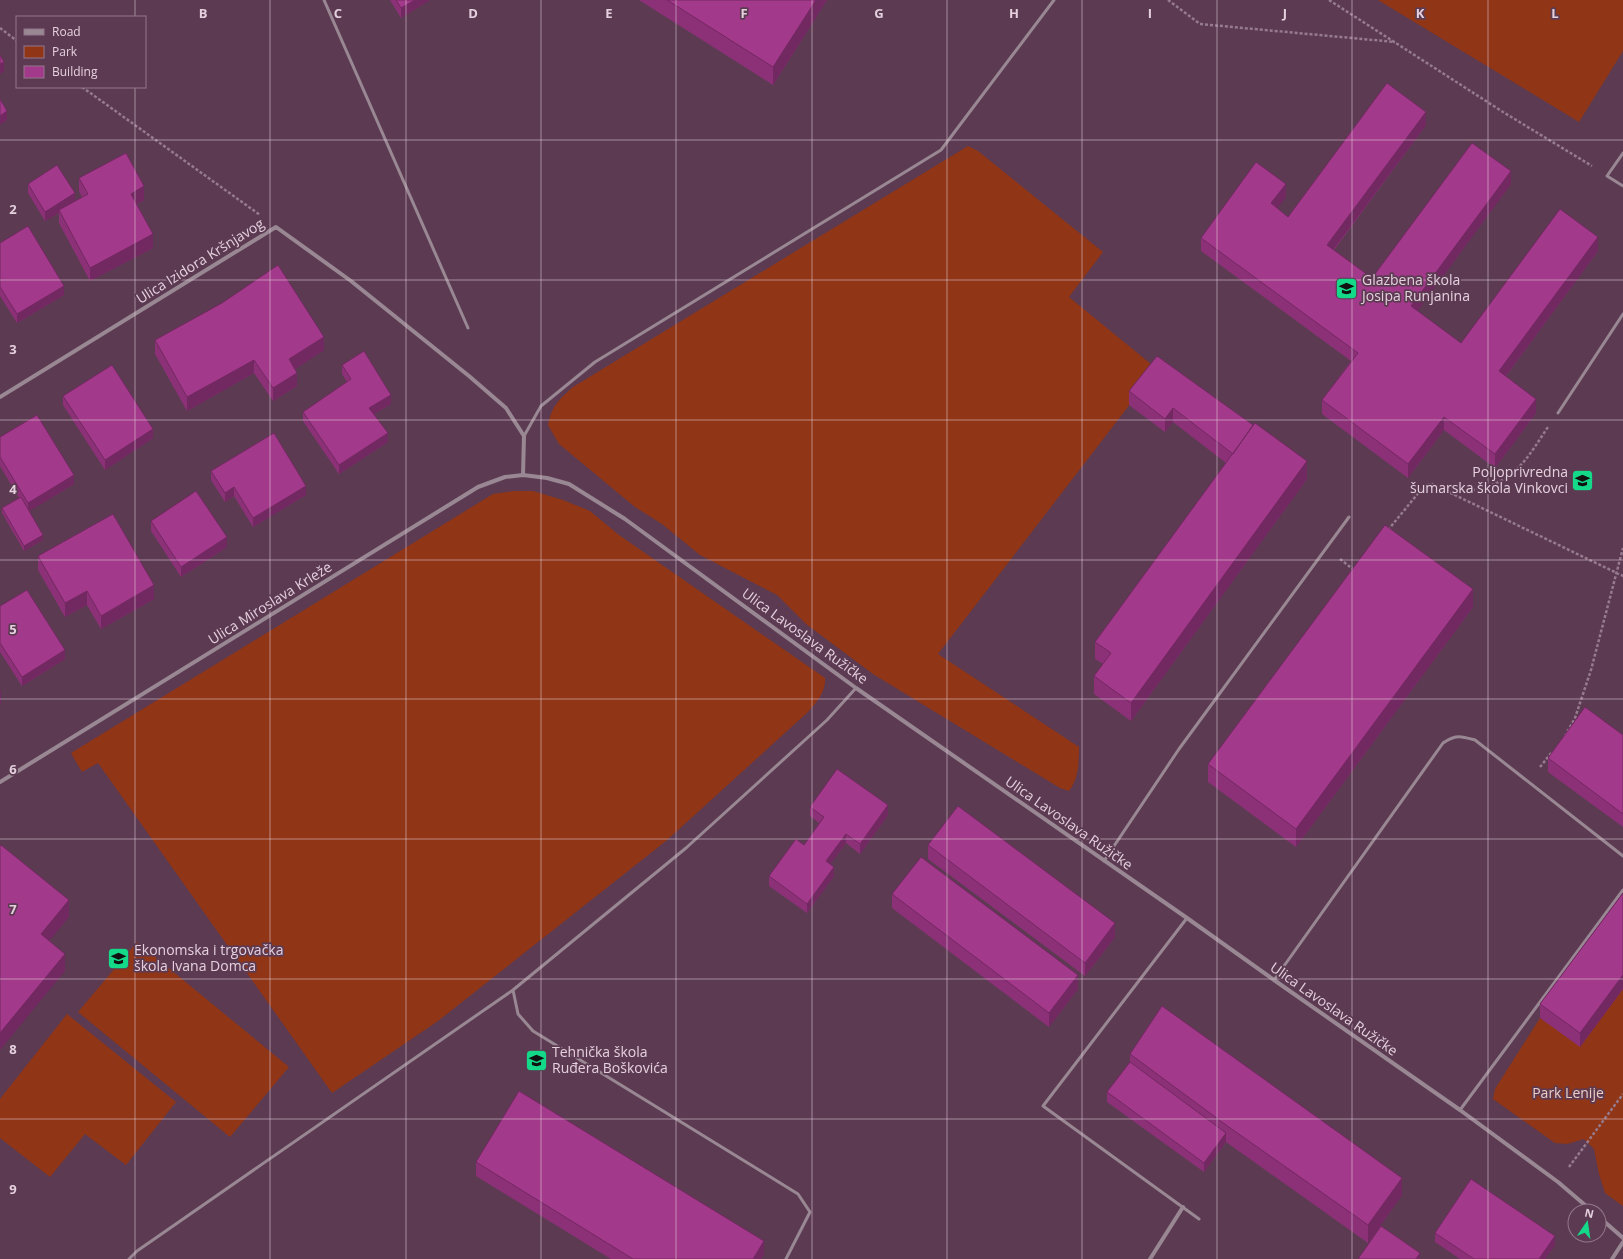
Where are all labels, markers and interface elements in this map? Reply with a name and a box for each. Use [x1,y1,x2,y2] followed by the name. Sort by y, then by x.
[199,4,208,22] text: B
[334,4,342,22] text: C
[468,4,478,22] text: D
[605,4,613,22] text: E
[740,4,748,22] text: F
[874,4,884,22] text: G
[1009,4,1019,22] text: H
[1148,4,1152,22] text: I
[1282,4,1287,22] text: J
[1416,4,1425,22] text: K
[1551,4,1559,22] text: L
[16,16,146,88] legend
[52,23,81,40] text: Road
[52,43,78,60] text: Park
[52,63,98,80] text: Building
[9,200,17,218] text: 2
[132,213,268,308] street label: Ulica Izidora Kršnjavog
[1360,270,1470,305] place label: Glazbena škola Josipa Runjanina
[1333,275,1359,301] school or university icon: Glazbena škola Josipa Runjanina
[9,340,17,358] text: 3
[1410,462,1568,497] place label: Poljoprivredna šumarska škola Vinkovci
[1570,467,1596,493] school or university icon: Poljoprivredna šumarska škola Vinkovci
[9,480,17,498] text: 4
[204,557,335,648] street label: Ulica Miroslava Krleže
[738,583,872,688] street label: Ulica Lavoslava Ružičke
[9,620,17,638] text: 5
[9,760,17,778] text: 6
[1002,771,1137,874] street label: Ulica Lavoslava Ružičke
[9,900,17,918] text: 7
[134,940,284,975] place label: Ekonomska i trgovačka škola Ivana Domca
[105,945,131,971] school or university icon: Ekonomska i trgovačka škola Ivana Domca
[1267,957,1402,1060] street label: Ulica Lavoslava Ružičke
[9,1040,17,1058] text: 8
[552,1042,668,1077] place label: Tehnička škola Ruđera Boškovića
[524,1047,550,1073] school or university icon: Tehnička škola Ruđera Boškovića
[1532,1083,1604,1102] park label: Park Lenije
[9,1180,17,1198] text: 9
[1567,1203,1607,1243] north arrow
[1583,1204,1595,1221] text: N

